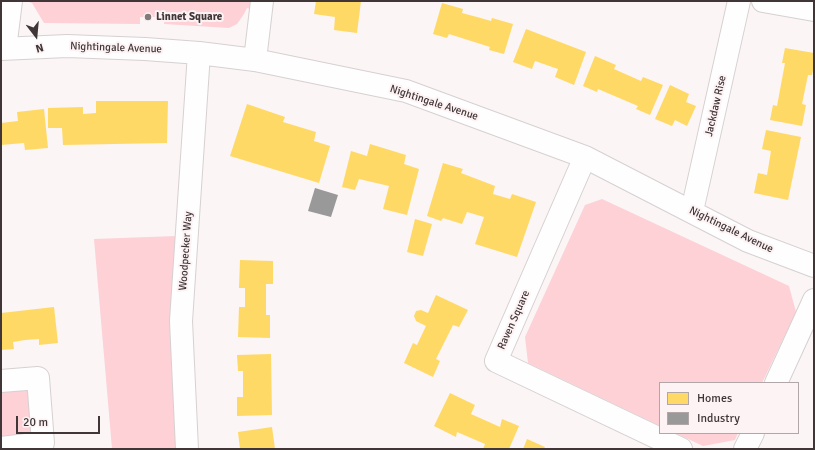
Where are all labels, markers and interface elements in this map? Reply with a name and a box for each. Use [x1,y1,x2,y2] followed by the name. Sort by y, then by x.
[156,10,222,24] place label: Linnet Square
[143,12,153,22] marker: Linnet Square
[16,16,56,56] north arrow
[70,40,162,56] street label: Nightingale Avenue
[34,41,45,55] text: N
[703,74,729,138] street label: Jackdaw Rise
[388,83,480,123] street label: Nightingale Avenue
[687,204,775,256] street label: Nightingale Avenue
[177,211,195,291] street label: Woodpecker Way
[495,288,533,352] street label: Raven Square
[659,382,799,434] legend
[697,391,732,406] text: Homes
[18,408,102,434] scale bar
[697,411,740,426] text: Industry
[23,415,48,430] text: 20 m

